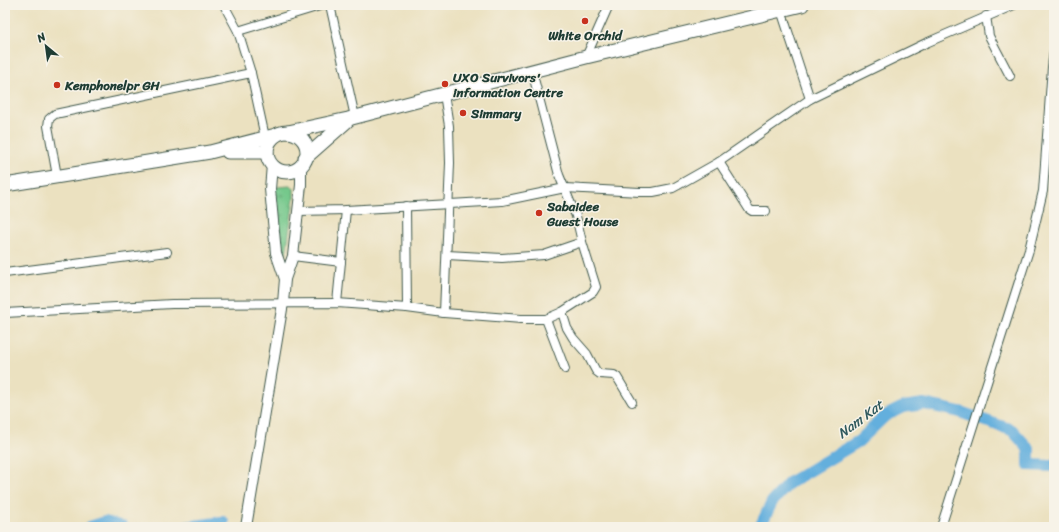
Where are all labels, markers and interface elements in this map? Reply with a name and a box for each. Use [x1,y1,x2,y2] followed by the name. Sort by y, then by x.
[580,16,590,26] marker: White Orchid
[548,24,623,47] place label: White Orchid
[26,26,66,66] north arrow
[33,27,50,48] text: N
[453,66,563,104] place label: UXO Survivors' information Centre
[64,74,161,97] place label: Kemphonelpr GH
[440,79,450,89] marker: UXO Survivors' information Centre
[52,80,62,90] marker: Kemphonelpr GH
[470,102,523,125] place label: Simmary
[458,108,468,118] marker: Simmary
[546,195,619,233] place label: Sabaidee Guest House
[534,208,544,218] marker: Sabaidee Guest House
[832,392,890,445] water label: Nam Kat

